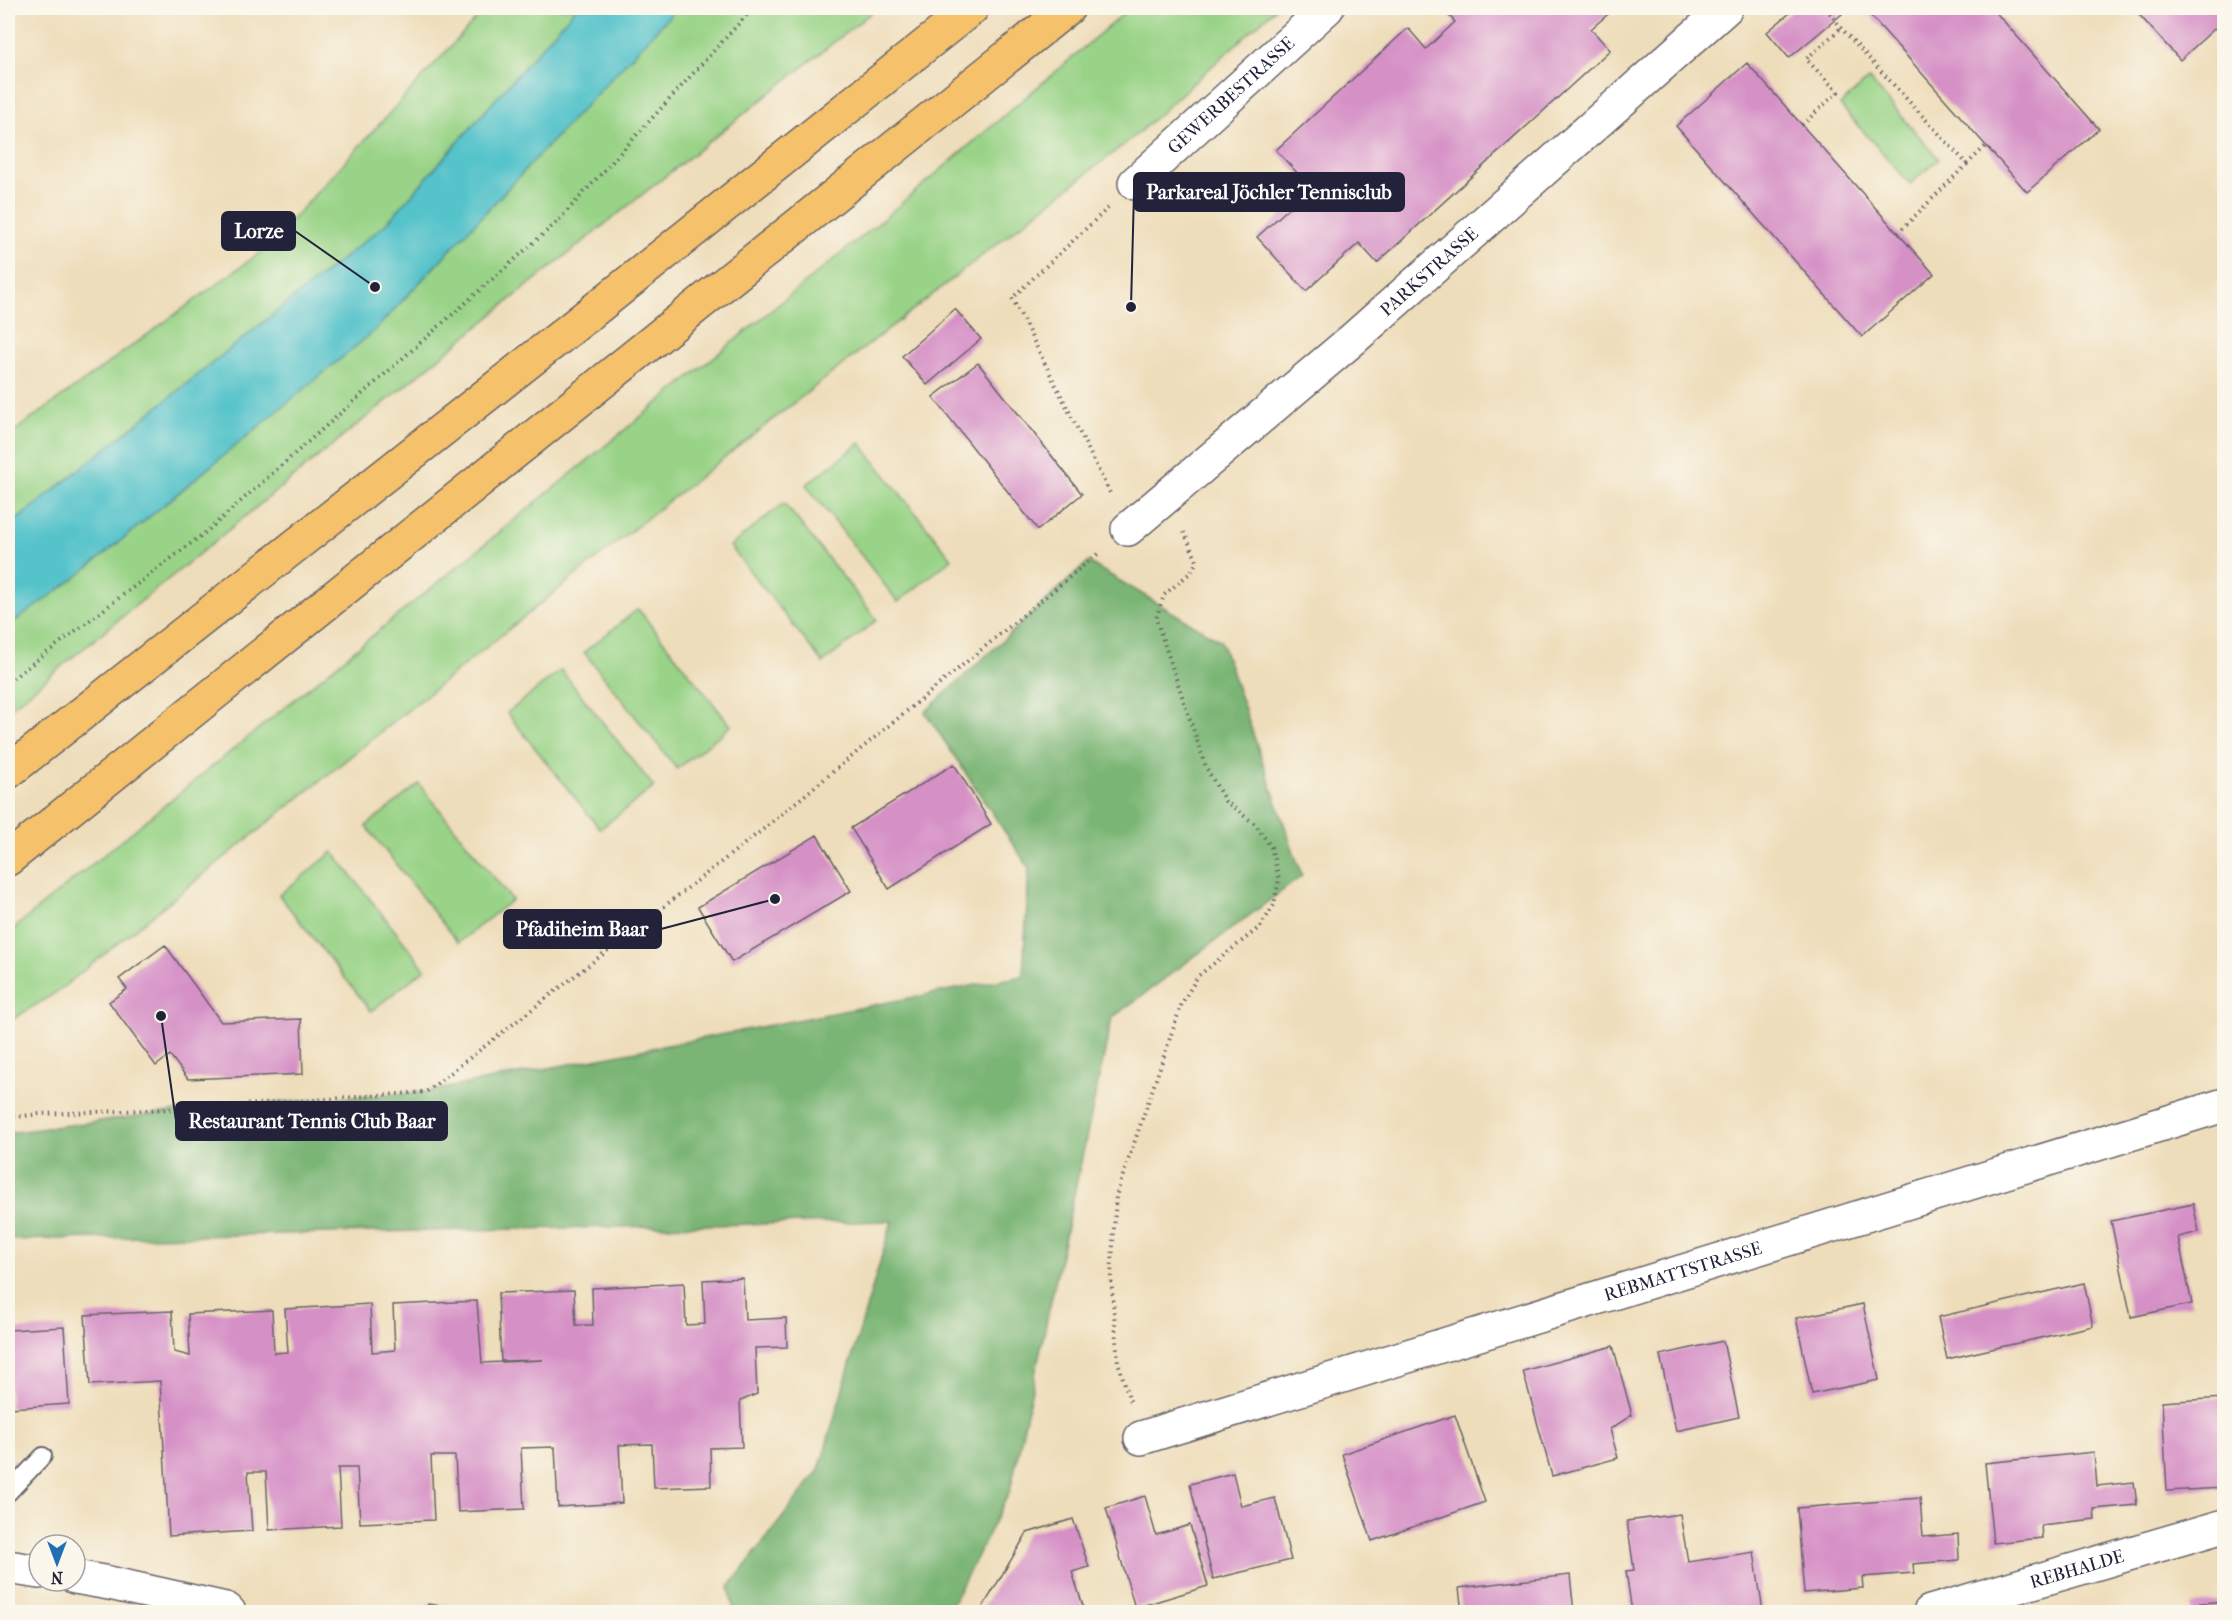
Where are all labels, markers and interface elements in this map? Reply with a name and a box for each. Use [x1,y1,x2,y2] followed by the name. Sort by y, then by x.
[1164,33,1299,159] street label: GEWERBESTRASSE
[1134,173,1404,211] callout: Parkareal Jöchler Tennisclub
[1146,181,1392,204] text: Parkareal Jöchler Tennisclub
[222,212,295,250] callout: Lorze
[234,220,284,243] text: Lorze
[1376,223,1483,321] street label: PARKSTRASSE
[504,910,661,948] callout: Pfadiheim Baar
[516,918,649,941] text: Pfadiheim Baar
[176,1102,447,1140] callout: Restaurant Tennis Club Baar
[188,1110,436,1133] text: Restaurant Tennis Club Baar
[1602,1238,1765,1306] street label: REBMATTSTRASSE
[27,1533,87,1593] north arrow
[2028,1546,2126,1593] street label: REBHALDE
[50,1568,63,1587] text: N

